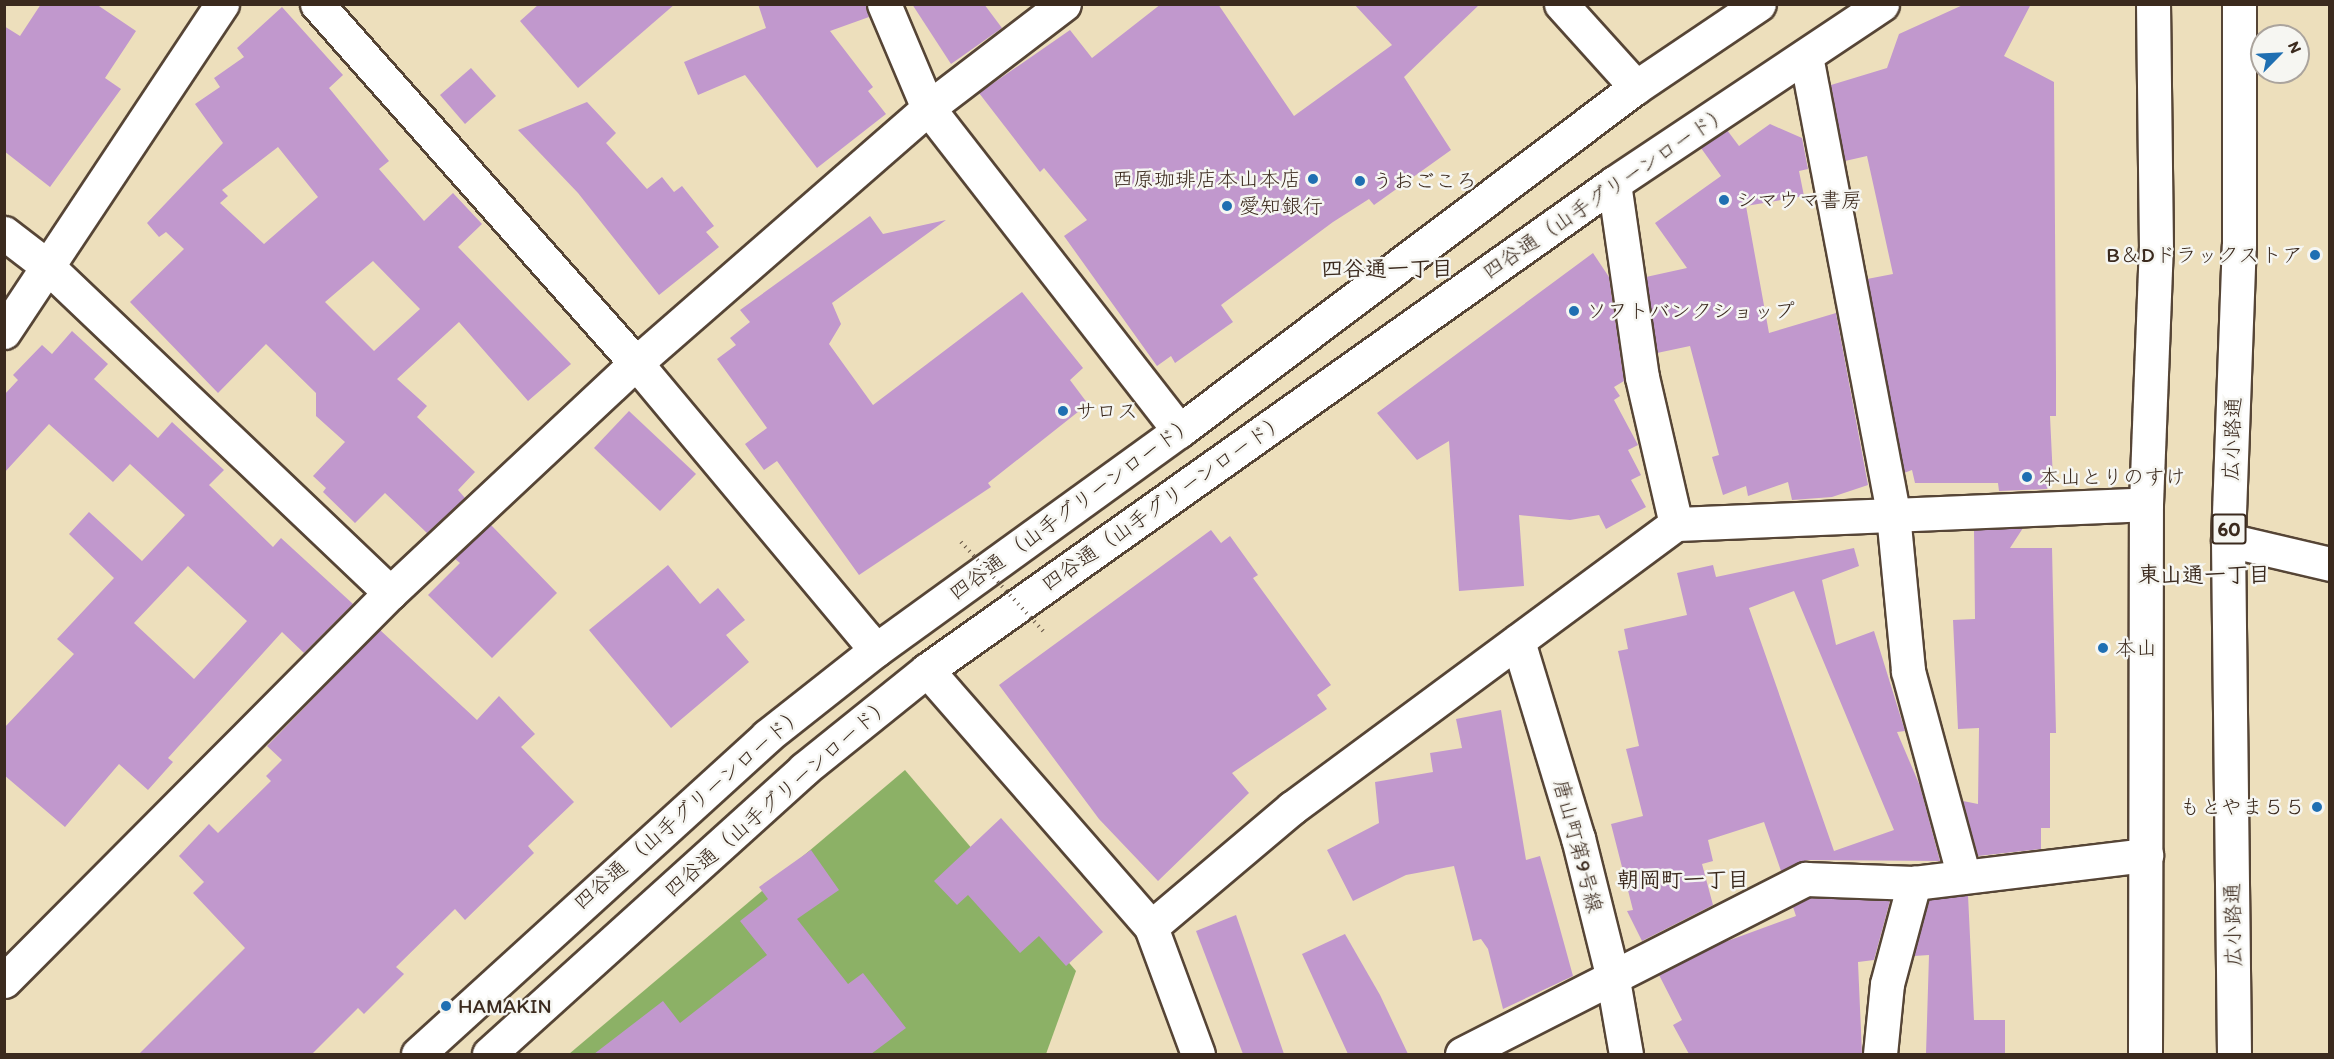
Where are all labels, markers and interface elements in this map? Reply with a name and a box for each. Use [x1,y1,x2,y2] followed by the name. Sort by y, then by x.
[2250,24,2310,84] north arrow
[2284,38,2306,56] text: N
[1477,99,1735,285] street label: 四谷通（山手グリーンロード）
[1112,166,1301,192] place label: 西原珈琲店本山本店
[1372,168,1477,194] place label: うおごころ
[1306,172,1320,186] marker: 西原珈琲店本山本店
[1353,174,1367,188] marker: うおごころ
[1736,187,1862,213] place label: シマウマ書房
[1239,193,1323,219] place label: 愛知銀行
[1717,193,1731,207] marker: シマウマ書房
[1220,199,1234,213] marker: 愛知銀行
[2108,242,2303,268] place label: B＆Dドラックストア
[2308,248,2322,262] marker: B＆Dドラックストア
[1321,256,1453,282] district label: 四谷通一丁目
[1586,298,1796,324] place label: ソフトバンクショップ
[1567,304,1581,318] marker: ソフトバンクショップ
[2218,397,2246,481] street label: 広小路通
[1075,398,1138,424] place label: サロス
[1056,404,1070,418] marker: サロス
[1036,407,1292,597] street label: 四谷通（山手グリーンロード）
[944,410,1200,606] street label: 四谷通 （山手グリーンロード）
[2039,464,2186,490] place label: 本山とりのすけ
[2020,470,2034,484] marker: 本山とりのすけ
[2211,512,2247,546] road number: 60
[2138,562,2270,588] district label: 東山通一丁目
[2115,635,2157,661] place label: 本山
[2096,641,2110,655] marker: 本山
[659,691,897,903] street label: 四谷通（山手グリーンロード）
[568,701,810,915] street label: 四谷通 （山手グリーンロード）
[1548,777,1608,915] street label: 唐山町第9号線
[2179,794,2305,820] place label: もとやま５５
[2310,800,2324,814] marker: もとやま５５
[1617,867,1749,893] district label: 朝岡町一丁目
[2220,883,2246,967] street label: 広小路通
[458,993,552,1019] place label: HAMAKIN
[439,999,453,1013] marker: HAMAKIN

